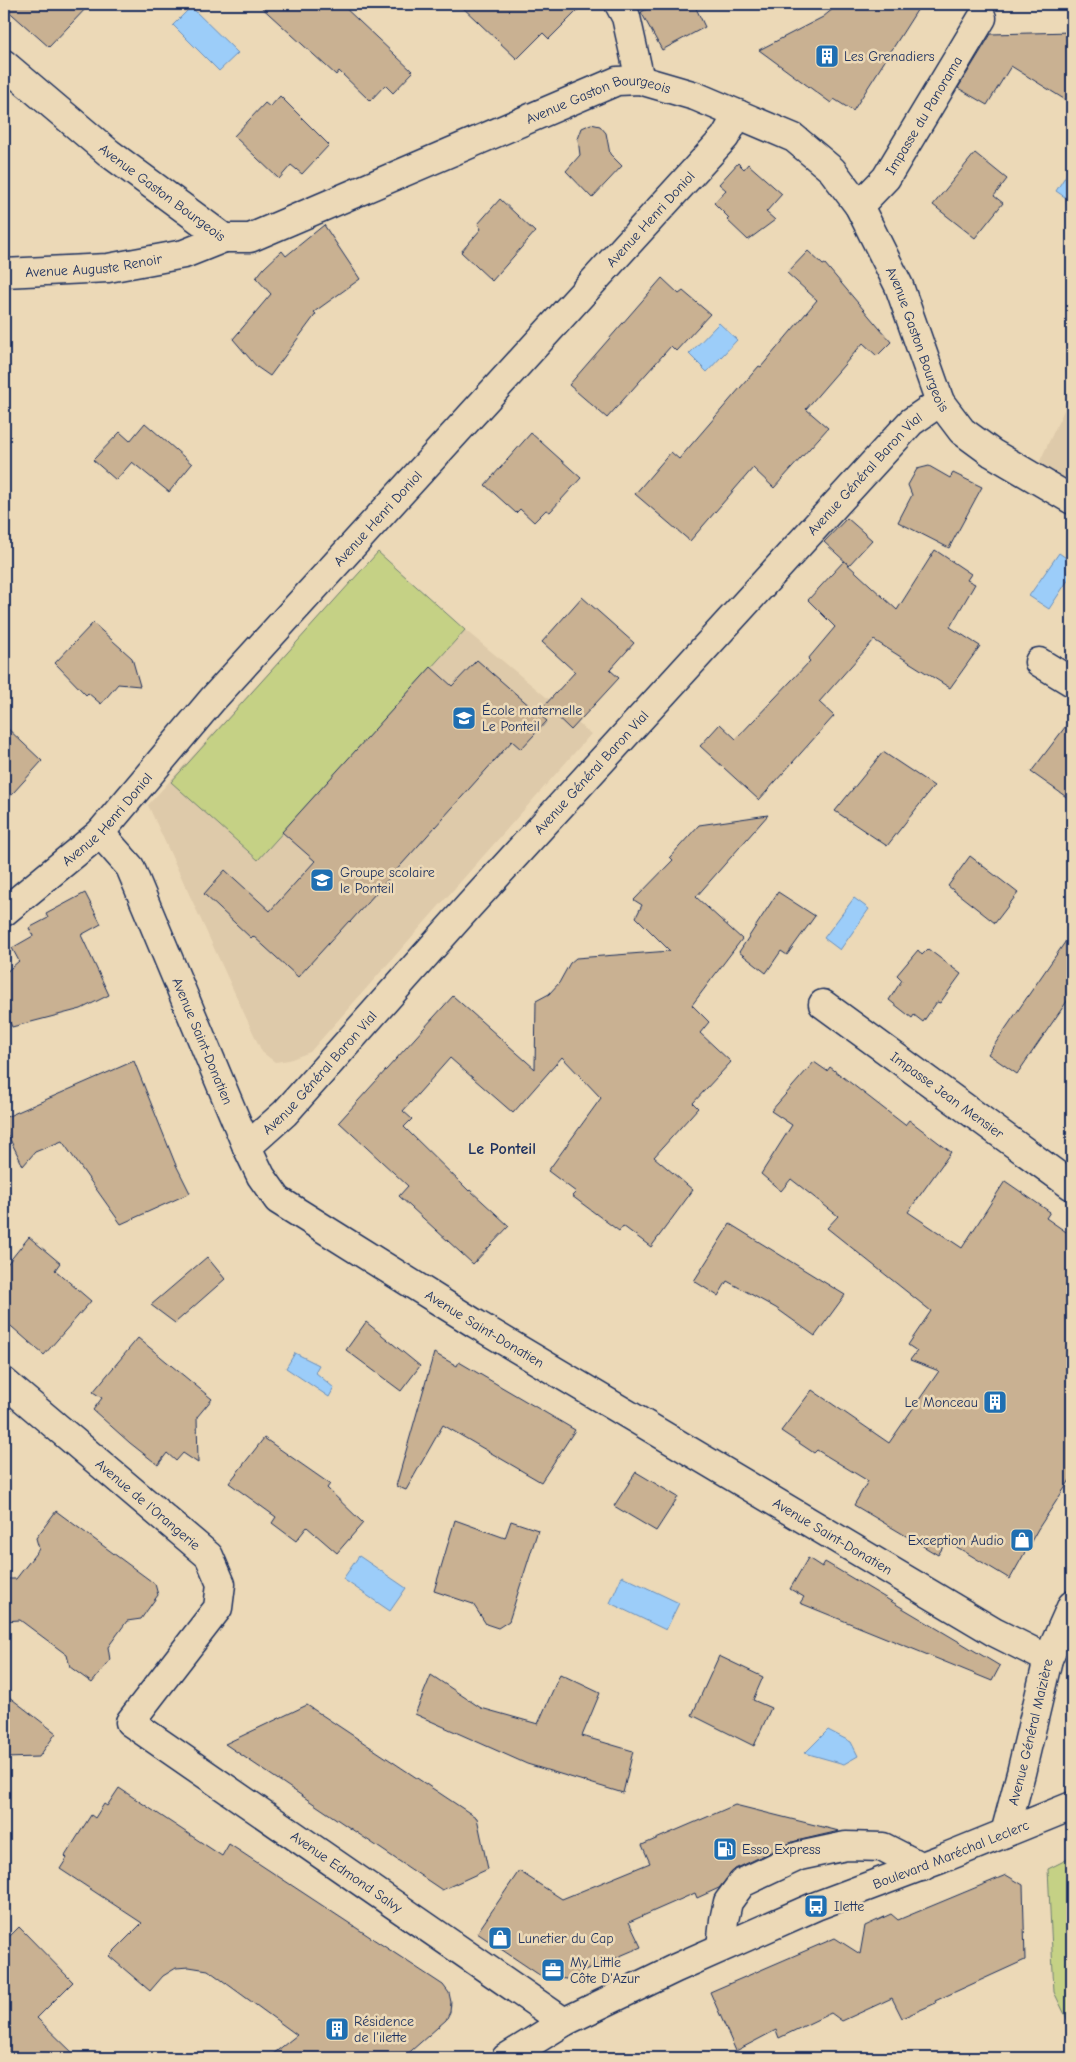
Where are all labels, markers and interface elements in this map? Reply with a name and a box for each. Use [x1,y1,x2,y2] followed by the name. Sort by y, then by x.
[814,43,840,69] building icon: Les Grenadiers
[844,48,935,65] place label: Les Grenadiers
[882,53,966,178] street label: Impasse du Panorama
[523,71,673,128] street label: Avenue Gaston Bourgeois
[96,140,229,245] street label: Avenue Gaston Bourgeois
[603,168,698,270] street label: Avenue Henri Doniol
[25,250,164,280] street label: Avenue Auguste Renoir
[882,264,953,415] street label: Avenue Gaston Bourgeois
[803,409,925,539] street label: Avenue Général Baron Vial
[330,467,425,570] street label: Avenue Henri Doniol
[482,702,582,735] place label: École maternelle Le Ponteil
[451,705,477,731] school or university icon: École maternelle Le Ponteil
[530,707,652,838] street label: Avenue Général Baron Vial
[58,769,156,869] street label: Avenue Henri Doniol
[340,864,435,897] place label: Groupe scolaire le Ponteil
[309,867,335,893] school or university icon: Groupe scolaire le Ponteil
[169,975,237,1107] street label: Avenue Saint-Donatien
[259,1007,380,1138] street label: Avenue Général Baron Vial
[887,1048,1008,1142] street label: Impasse Jean Mensier
[468,1140,536,1158] district label: Le Ponteil
[422,1286,547,1371] street label: Avenue Saint-Donatien
[982,1389,1008,1415] building icon: Le Monceau
[905,1394,978,1411] place label: Le Monceau
[92,1455,204,1553] street label: Avenue de l'Orangerie
[770,1494,895,1578] street label: Avenue Saint-Donatien
[1009,1527,1035,1553] shop icon: Exception Audio
[908,1532,1004,1549] place label: Exception Audio
[1004,1657,1056,1807] street label: Avenue Général Maizière
[870,1816,1031,1892] street label: Boulevard Maréchal Leclerc
[287,1827,407,1917] street label: Avenue Edmond Salvy
[712,1836,738,1862] fuel station icon: Esso Express
[742,1841,821,1858] place label: Esso Express
[803,1893,829,1919] bus stop icon: Ilette
[834,1898,864,1915] place label: Ilette
[487,1925,513,1951] shop icon: Lunetier du Cap
[518,1930,614,1947] place label: Lunetier du Cap
[570,1954,640,1987] place label: My Little Côte D'Azur
[540,1957,566,1983] office icon: My Little Côte D'Azur
[354,2013,414,2046] place label: Résidence de l'ilette
[324,2016,350,2042] building icon: Résidence de l'ilette

